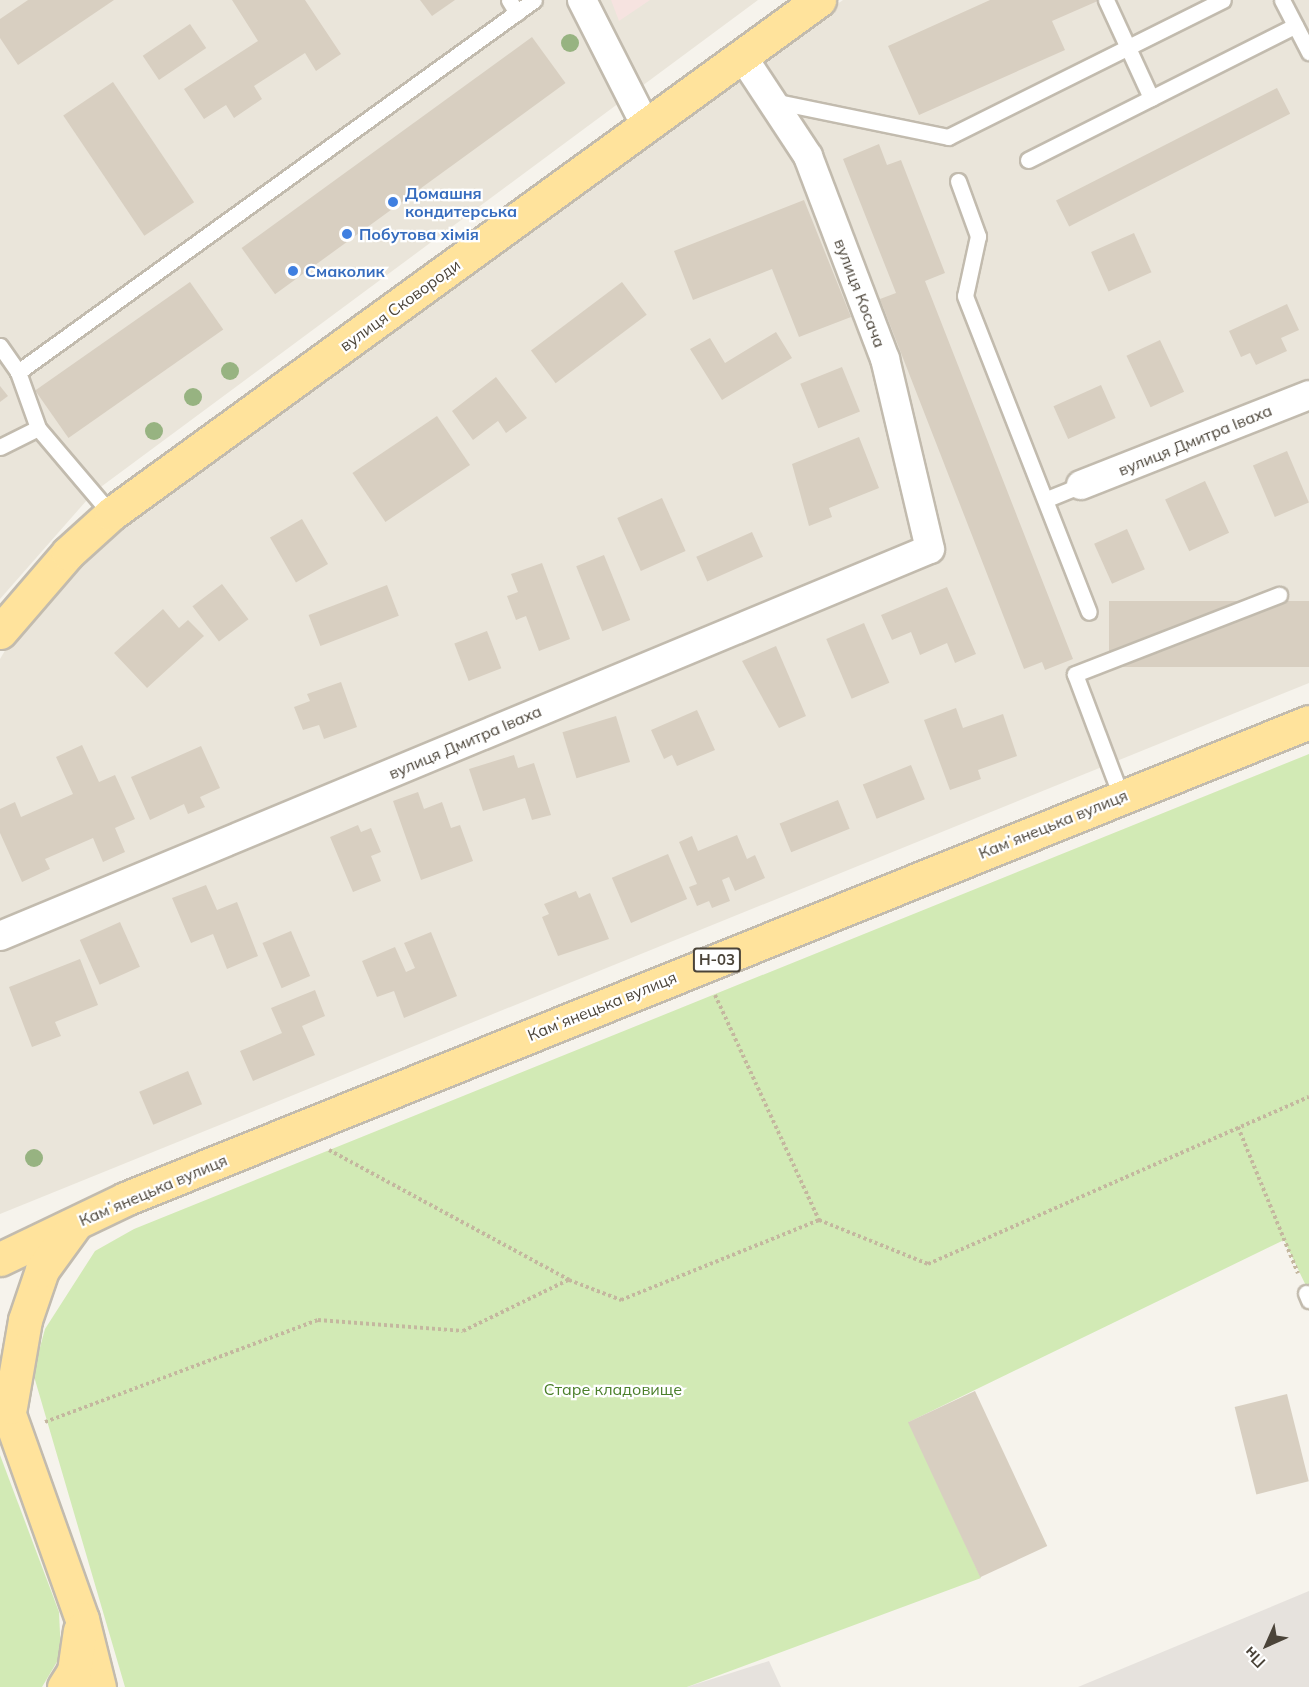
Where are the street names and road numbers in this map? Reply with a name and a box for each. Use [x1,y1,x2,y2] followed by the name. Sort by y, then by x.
[830,236,890,350] street label: вулиця Косача
[336,255,464,355] street label: вулиця Сковороди
[1115,400,1275,480] street label: вулиця Дмитра Іваха
[386,701,544,783] street label: вулиця Дмитра Іваха
[976,785,1130,863] street label: Камʼянецька вулиця
[692,948,742,972] road number: Н-03
[525,967,679,1045] street label: Камʼянецька вулиця
[76,1150,230,1230] street label: Камʼянецька вулиця

